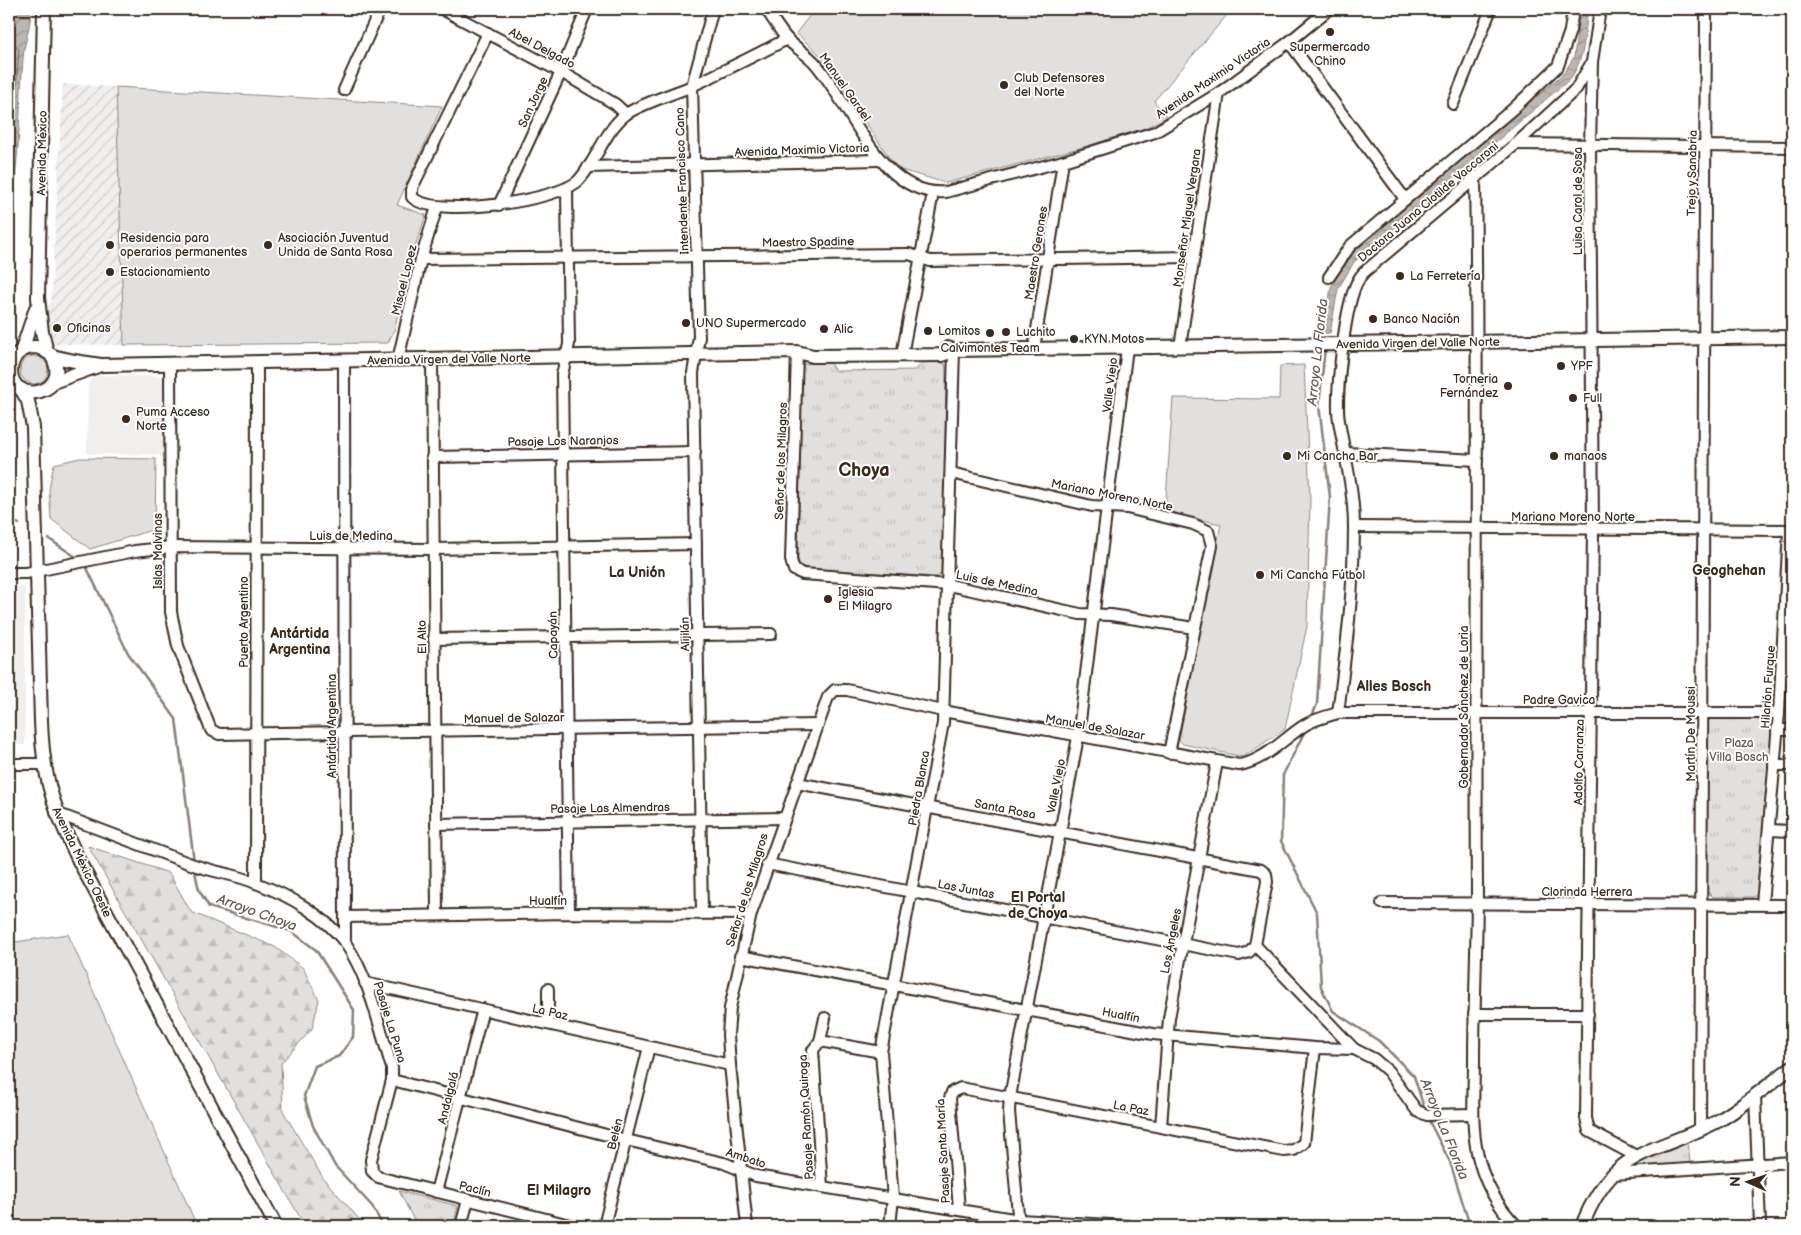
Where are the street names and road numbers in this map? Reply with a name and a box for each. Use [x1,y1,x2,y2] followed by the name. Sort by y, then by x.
[506,25,578,72] street label: Abel Delgado
[1153,34,1274,122] street label: Avenida Maximio Victoria
[815,50,874,124] street label: Manuel Gardel
[515,74,552,130] street label: San Jorge
[672,107,693,255] street label: Intendente Francisco Cano
[34,110,51,196] street label: Avenida México
[1684,130,1701,216] street label: Trejo y Sanabria
[1355,139,1502,266] street label: Doctora Juana Clotilde Vaccaroni
[734,141,870,160] street label: Avenida Maximio Victoria
[1571,147,1586,255] street label: Luisa Carol de Sosa
[1170,148,1205,288] street label: Monseñor Miguel Vergara
[1022,205,1051,301] street label: Maestro Gerones
[762,234,854,251] street label: Maestro Spadine
[388,243,421,317] street label: Misael Lopez
[1336,335,1500,352] street label: Avenida Virgen del Valle Norte
[367,351,531,368] street label: Avenida Virgen del Valle Norte
[1100,356,1121,414] street label: Valle Viejo
[772,402,791,520] street label: Señor de los Milagros
[507,433,619,450] street label: Pasaje Los Naranjos
[1050,476,1174,515] street label: Mariano Moreno Norte
[1511,510,1635,525] street label: Mariano Moreno Norte
[151,513,166,589] street label: Islas Malvinas
[309,529,393,544] street label: Luis de Medina
[954,567,1040,600] street label: Luis de Medina
[237,576,252,668] street label: Puerto Argentino
[546,611,561,659] street label: Capayán
[678,616,693,651] street label: Alijilán
[415,620,430,654] street label: El Alto
[1457,625,1472,789] street label: Gobernador Sánchez de Loria
[1758,645,1779,729] street label: Hilarión Furque
[325,674,340,778] street label: Antártida Argentina
[1684,686,1699,782] street label: Martín De Moussi
[1523,693,1596,708] street label: Padre Gavica
[464,710,565,727] street label: Manuel de Salazar
[1044,711,1146,744] street label: Manuel de Salazar
[1571,718,1588,805] street label: Adolfo Carranza
[906,749,934,827] street label: Piedra Blanca
[1044,757,1069,815] street label: Valle Viejo
[973,796,1037,823] street label: Santa Rosa
[550,800,670,817] street label: Pasaje Las Almendras
[48,805,115,920] street label: Avenida México Oeste
[723,832,772,949] street label: Señor de los Milagros
[936,877,996,902] street label: Las Juntas
[1541,885,1633,900] street label: Clorinda Herrera
[529,894,567,909] street label: Hualfín
[1156,907,1185,975] street label: Los Ángeles
[370,980,409,1065] street label: Pasaje La Puna
[531,1001,569,1024] street label: La Paz
[1101,1004,1141,1027] street label: Hualfín
[796,1054,817,1180] street label: Pasaje Ramón Quiroga
[435,1070,462,1126] street label: Andalgalá
[933,1098,954,1204] street label: Pasaje Santa María
[1112,1098,1150,1119] street label: La Paz
[604,1117,627,1151] street label: Belén
[724,1145,768,1172] street label: Ambato
[457,1178,493,1201] street label: Paclín

